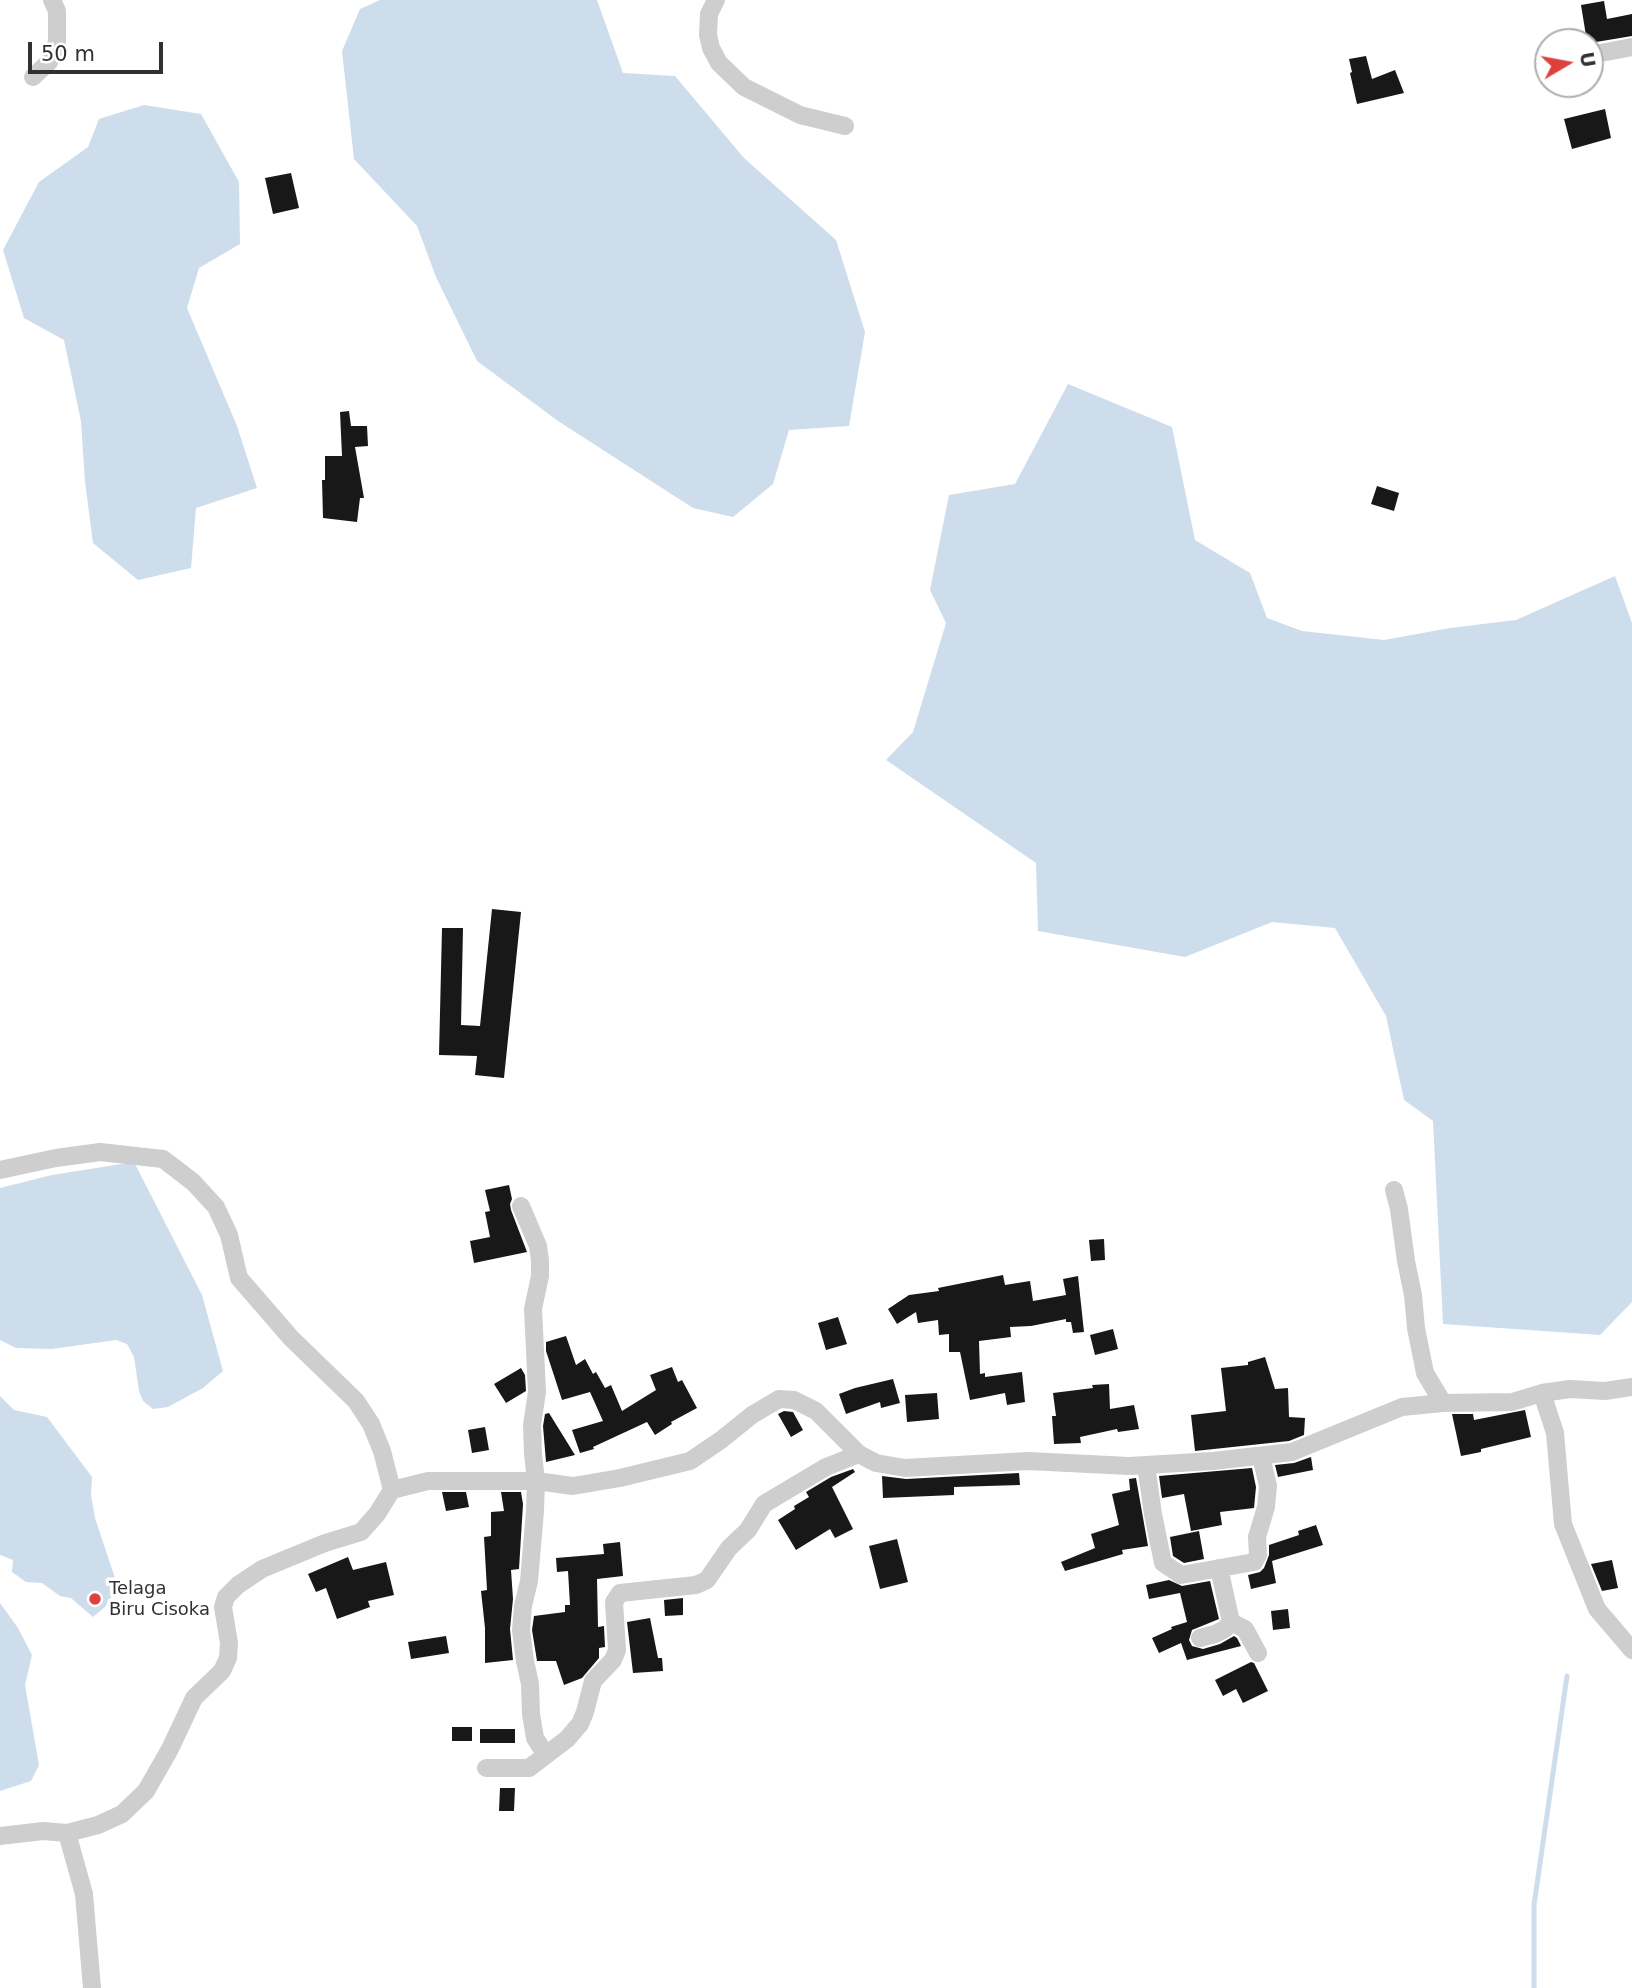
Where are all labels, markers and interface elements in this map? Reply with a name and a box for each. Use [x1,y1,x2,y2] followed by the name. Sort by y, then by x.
[32,28,166,72] scale bar
[1534,28,1604,98] north arrow
[41,42,95,66] text: 50 m
[1576,50,1600,69] text: U
[109,1578,210,1620] place label: Telaga Biru Cisoka
[87,1591,103,1607] marker: Telaga Biru Cisoka

